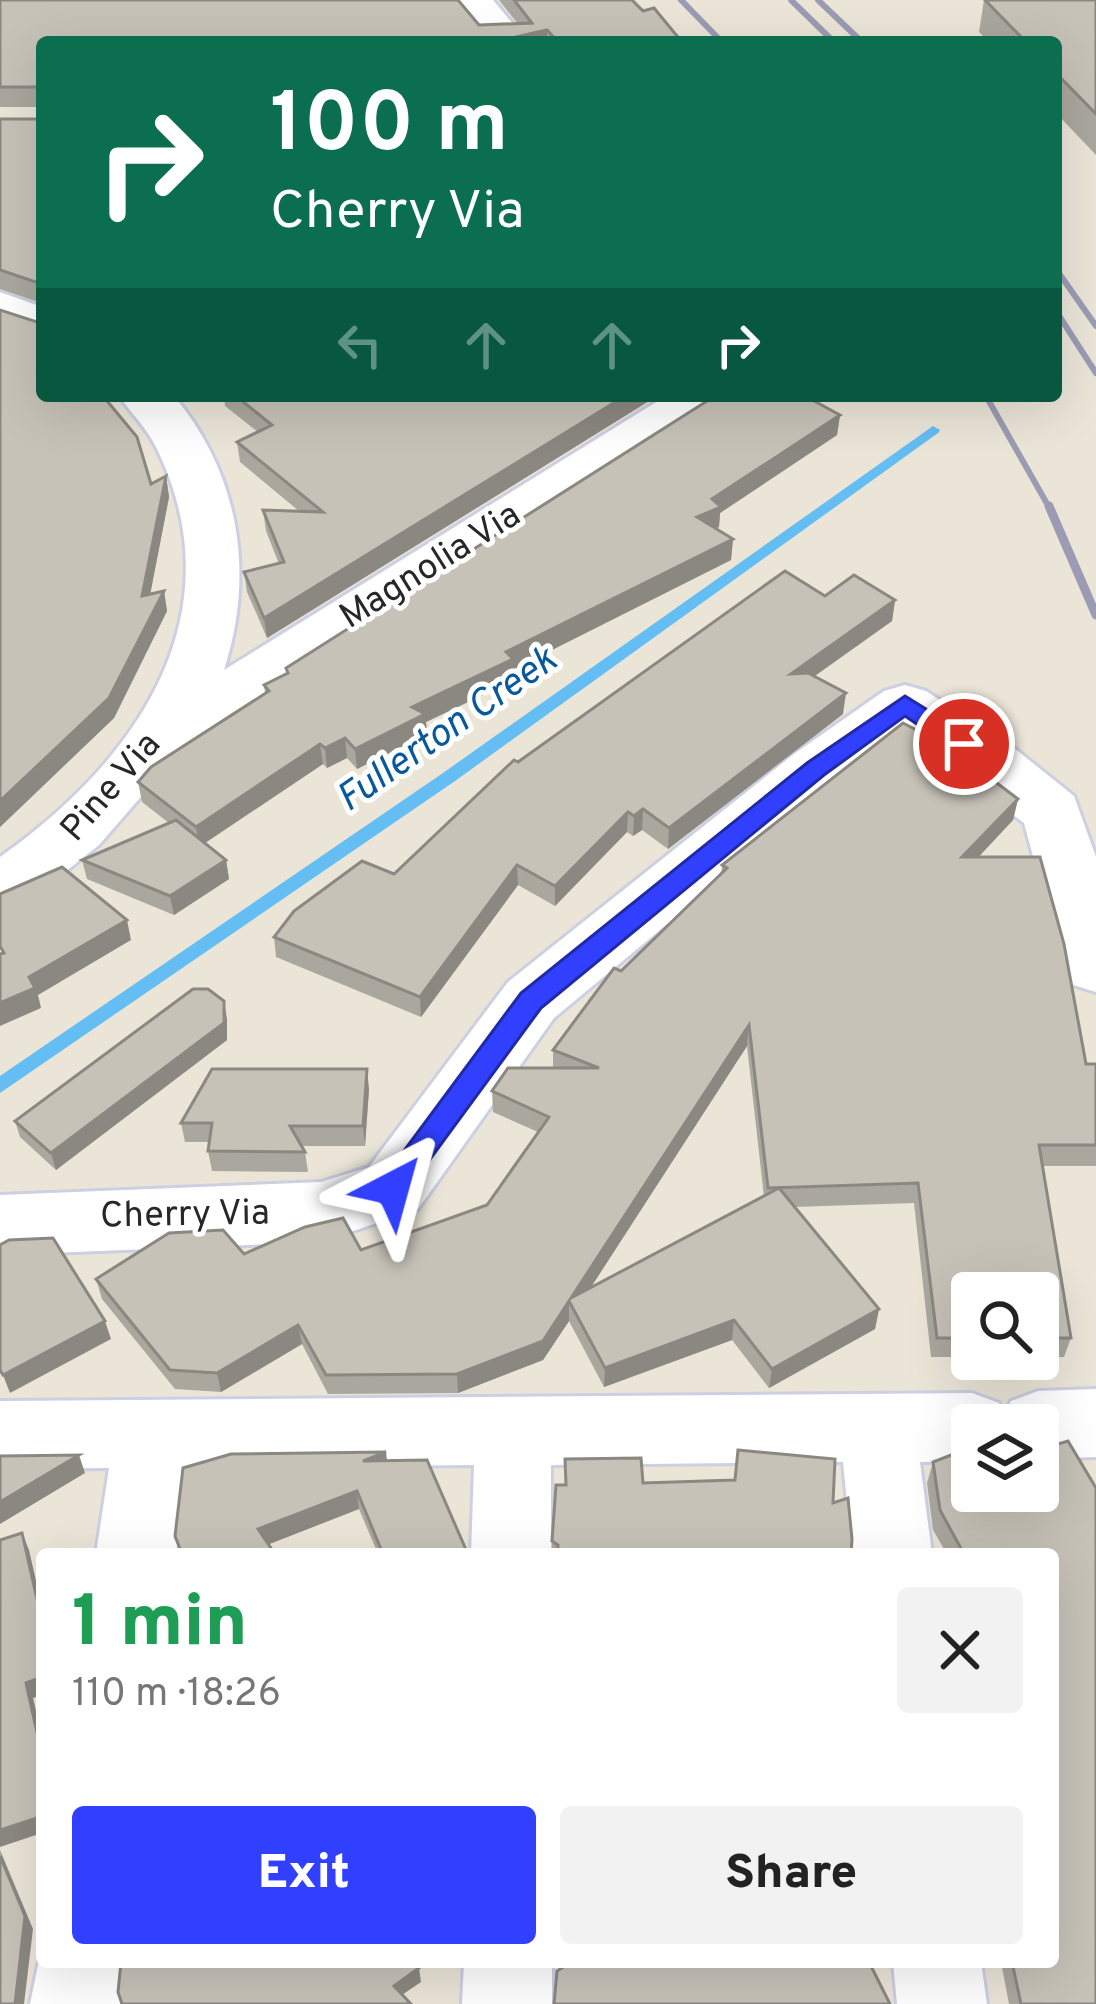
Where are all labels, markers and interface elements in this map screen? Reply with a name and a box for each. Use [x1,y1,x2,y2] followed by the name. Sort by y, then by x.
[270,75,509,181] text: 100 m
[72,84,228,240] icon: right
[270,179,524,248] text: Cherry Via
[327,312,393,378] icon: left
[453,312,519,378] icon: ahead
[579,312,645,378] icon: ahead
[705,312,771,378] icon: right
[332,493,530,641] street label: Magnolia Via
[329,636,569,825] water label: Fullerton Creek
[913,693,1015,795] pin
[931,711,997,777] icon: arrive
[52,724,172,852] street label: Pine Via
[330,1125,456,1251] position arrow
[100,1192,270,1240] street label: Cherry Via
[951,1272,1059,1512] map controls
[951,1272,1059,1380] button: search
[951,1404,1059,1512] button: layers
[72,1580,248,1672] text: 1 min
[897,1587,1023,1713] button: close
[72,1671,281,1720] text: 110 m · 18:26
[72,1806,536,1944] button: Exit
[560,1806,1023,1944] button: Share

